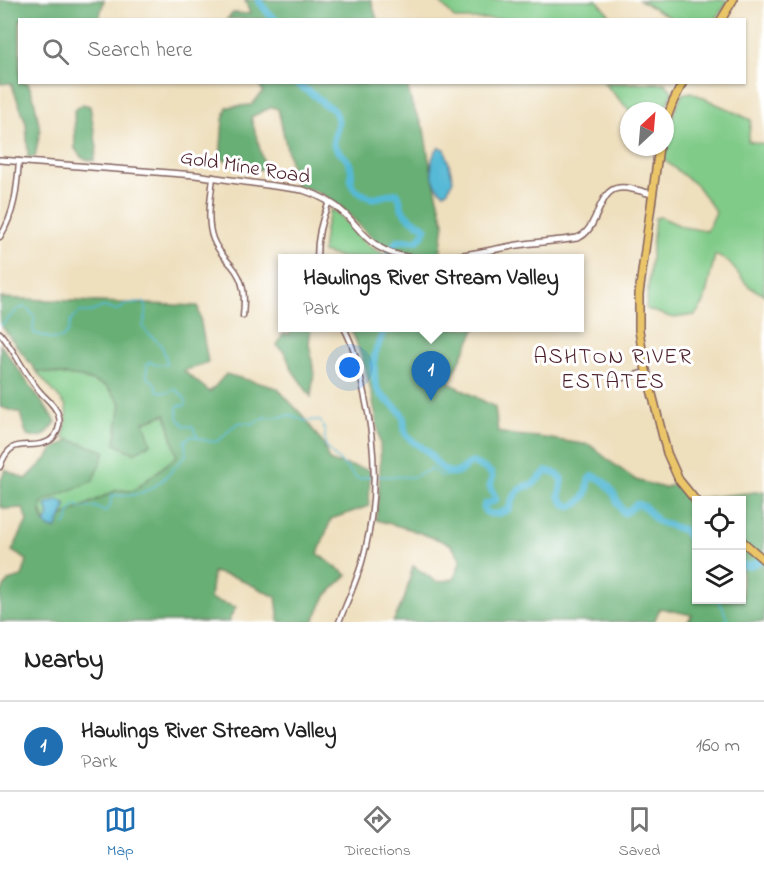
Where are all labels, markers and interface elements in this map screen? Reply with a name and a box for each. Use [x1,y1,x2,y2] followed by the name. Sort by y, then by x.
[18,18,746,84] search box
[39,35,72,68] icon: search
[87,35,192,67] text: Search here
[620,102,674,156] north arrow
[178,143,312,193] street label: Gold Mine Road
[278,254,584,332] popup
[303,263,559,295] text: Hawlings River Stream Valley
[303,295,339,324] text: Park
[533,342,693,399] district label: ASHTON RIVER ESTATES
[412,352,450,401] pin: 1
[335,353,364,382] your location
[692,496,746,604] map controls
[692,496,746,550] button: locate
[692,550,746,604] button: layers
[24,642,103,680] text: Nearby
[81,716,337,748] text: Hawlings River Stream Valley
[40,732,47,761] text: 1
[696,732,740,761] text: 160 m
[81,748,117,777] text: Park
[104,803,137,863] tab: Map
[344,803,411,863] tab: Directions
[618,803,660,863] tab: Saved

